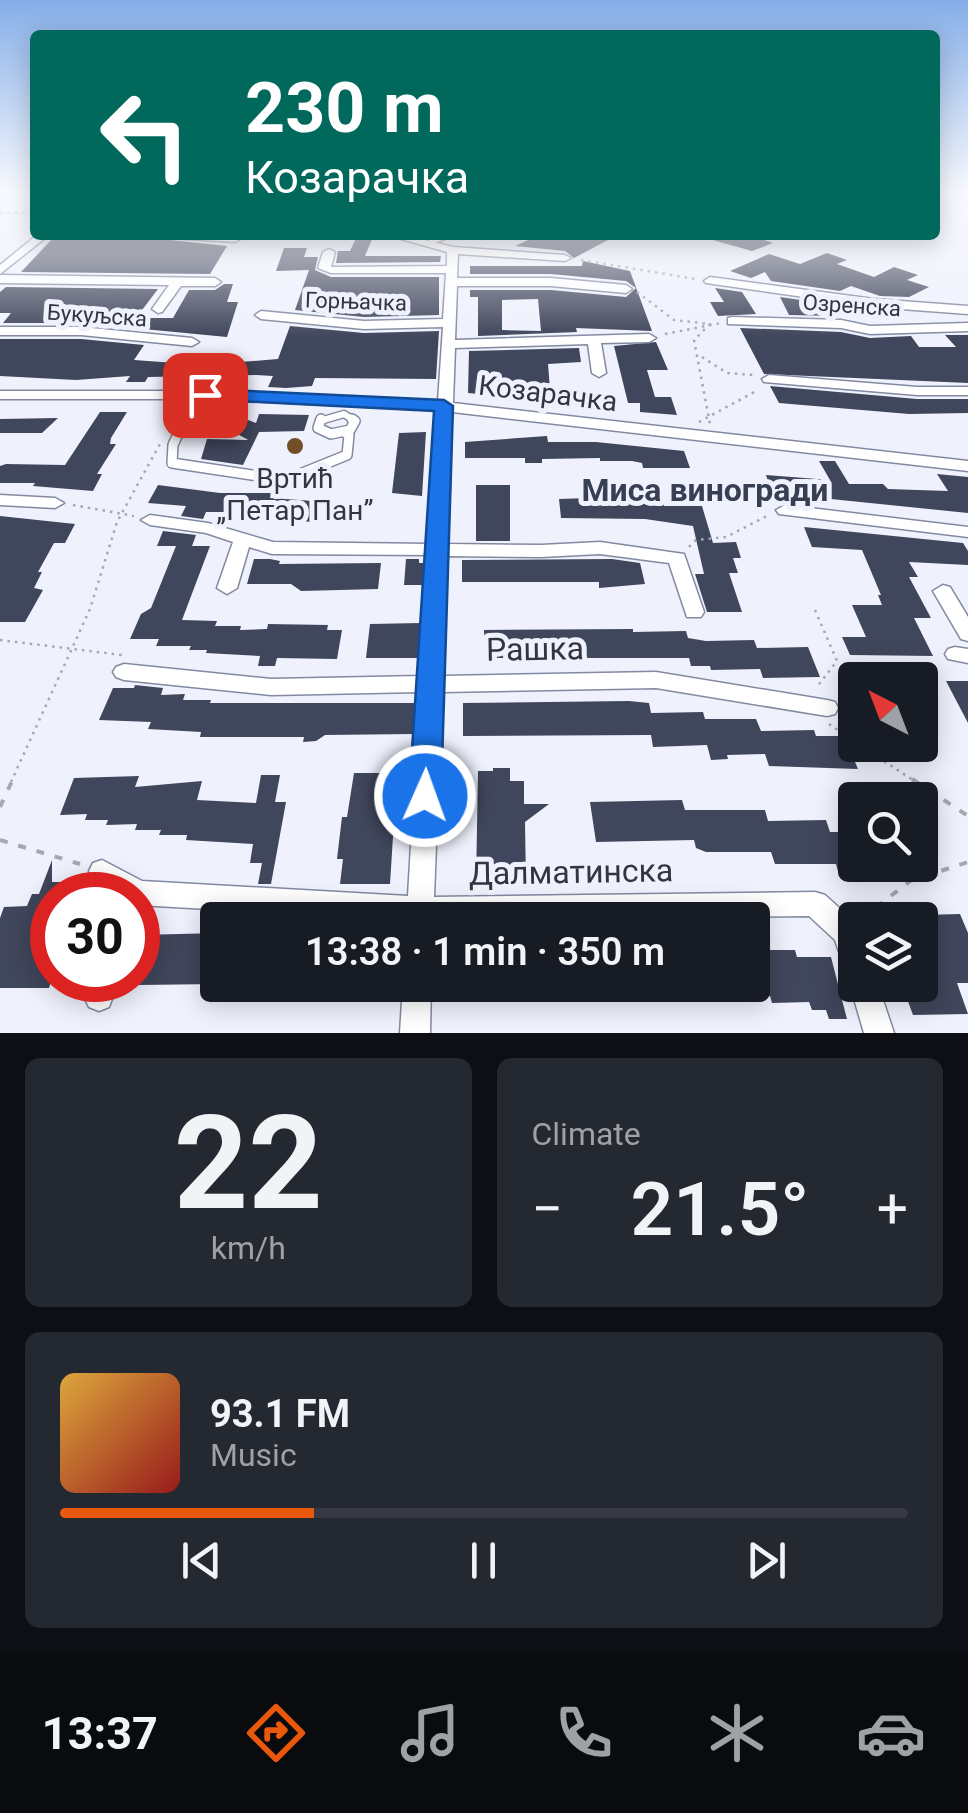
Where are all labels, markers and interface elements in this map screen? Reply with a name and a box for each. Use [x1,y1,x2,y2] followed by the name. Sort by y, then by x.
[245,67,444,149] text: 230 m
[80,70,210,200] icon: left
[245,151,469,204] text: Козарачка
[305,287,407,316] street label: Горњачка
[802,290,902,321] street label: Озренска
[46,300,148,331] street label: Букуљска
[163,353,248,438] pin
[178,368,233,423] icon: arrive
[477,369,619,418] street label: Козарачка
[284,435,306,457] marker: Вртић „Петар Пан”
[217,462,373,527] place label: Вртић „Петар Пан”
[582,471,828,509] district label: Миса виногради
[486,629,584,669] street label: Рашка
[838,662,938,762] north arrow
[838,662,938,1002] map controls
[373,744,477,848] position arrow
[838,782,938,882] button: search
[468,851,674,893] street label: Далматинска
[30,872,160,1002] speed limit sign: 30
[838,902,938,1002] button: layers
[305,930,665,974] text: 13:38 · 1 min · 350 m
[174,1087,323,1240] text: 22
[532,1115,641,1153] text: Climate
[630,1165,809,1253] text: 21.5°
[532,1177,563,1241] text: −
[877,1177,908,1241] text: +
[211,1229,286,1267] text: km/h
[210,1392,350,1436] text: 93.1 FM
[210,1436,297,1474] text: Music
[174,1533,229,1588] icon: previous
[456,1533,511,1588] icon: pause
[739,1533,794,1588] icon: next
[241,1698,311,1768] icon: directions
[395,1698,465,1768] icon: music
[549,1698,619,1768] icon: phone
[702,1698,772,1768] icon: climate
[856,1698,926,1768] icon: car
[42,1707,158,1760] text: 13:37

